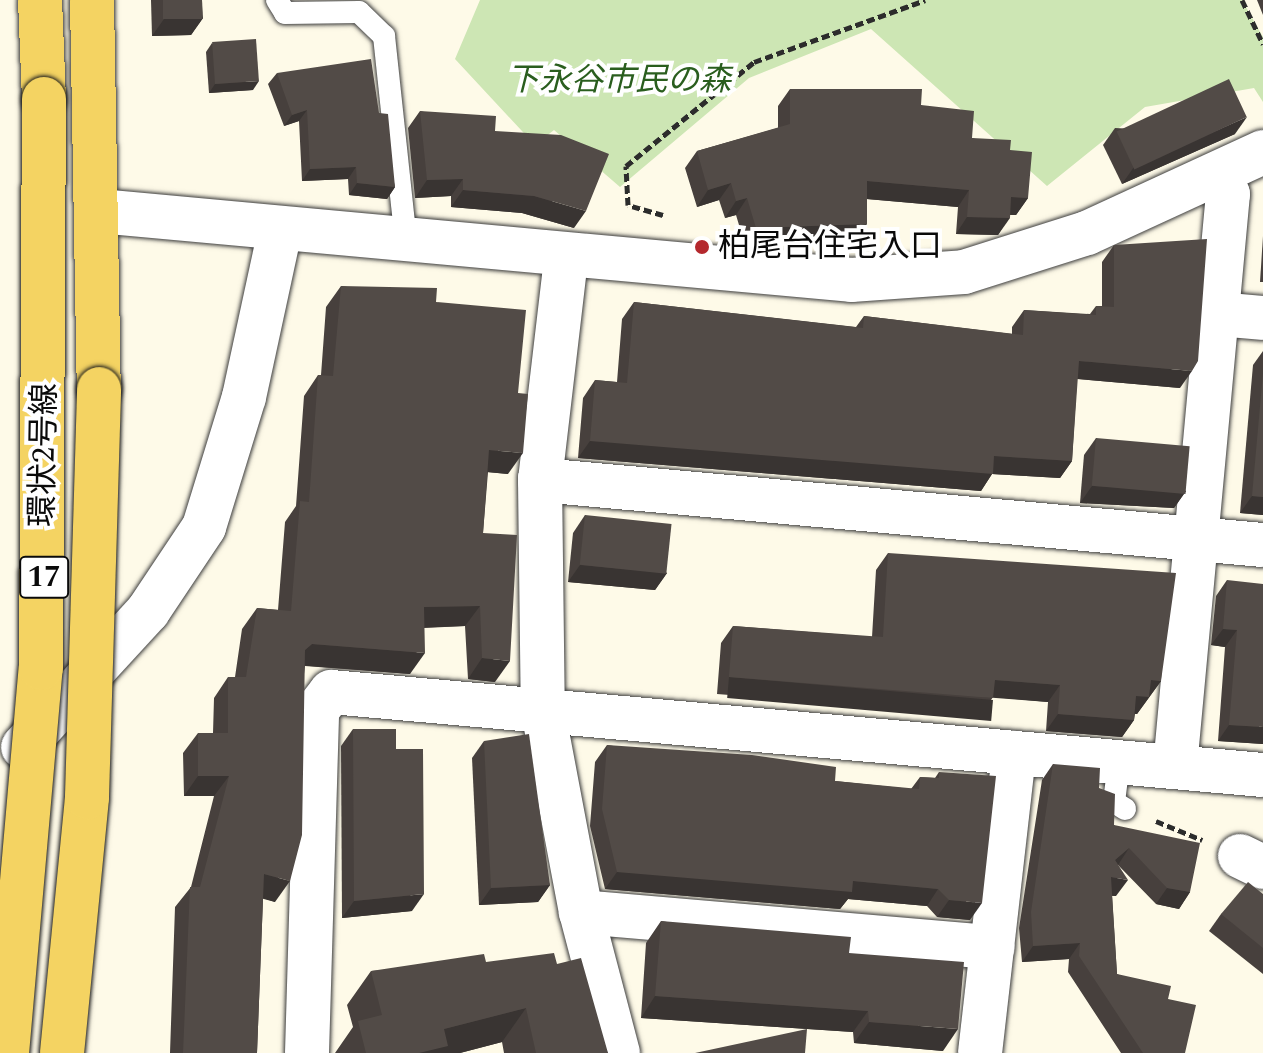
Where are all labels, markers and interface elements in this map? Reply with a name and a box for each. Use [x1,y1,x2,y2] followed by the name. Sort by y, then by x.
[507,62,731,100] park label: 下永谷市民の森
[718,228,942,266] place label: 柏尾台住宅入口
[693,238,711,256] marker: 柏尾台住宅入口
[25,383,65,527] street label: 環状2号線
[18,551,70,603] road number: 17

